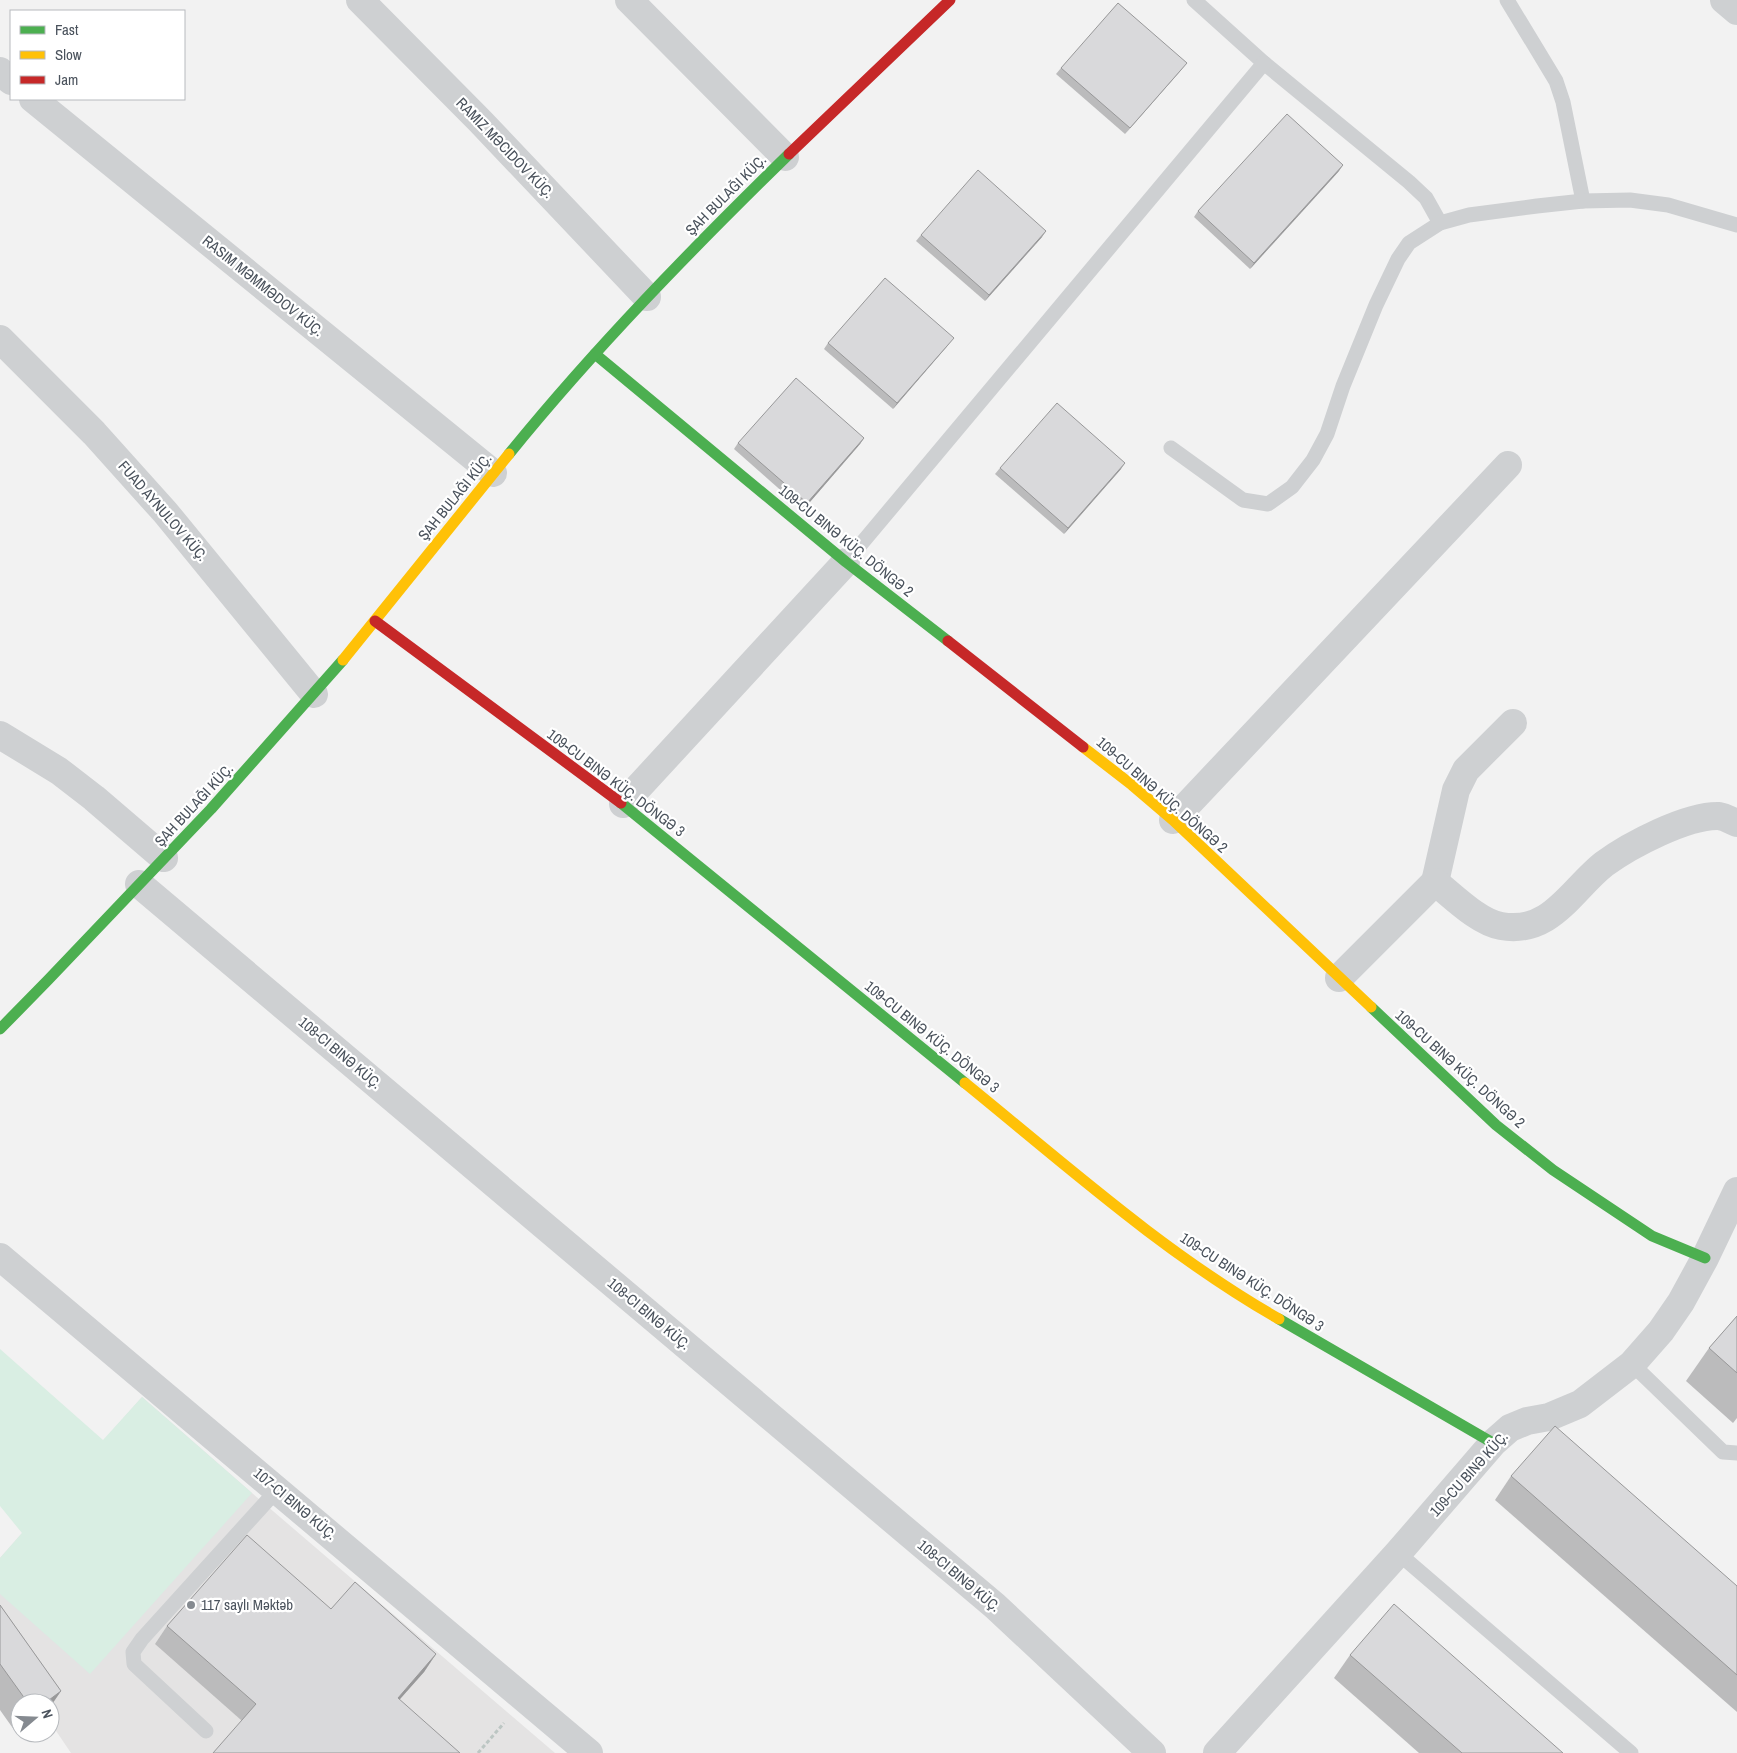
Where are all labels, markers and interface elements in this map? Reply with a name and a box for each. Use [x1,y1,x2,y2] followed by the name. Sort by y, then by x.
[10,10,185,100] legend
[55,19,79,40] text: Fast
[55,44,82,65] text: Slow
[55,69,78,90] text: Jam
[452,93,559,203] street label: RAMIZ MƏCIDOV KÜÇ.
[681,150,771,240] street label: ŞAH BULAĞI KÜÇ.
[198,230,328,341] street label: RASIM MƏMMƏDOV KÜÇ.
[413,449,496,545] street label: ŞAH BULAĞI KÜÇ.
[114,456,213,565] street label: FUAD AYNULOV KÜÇ.
[775,480,918,602] street label: 109-CU BINƏ KÜÇ. DÖNGƏ 2
[543,724,690,842] street label: 109-CU BINƏ KÜÇ. DÖNGƏ 3
[1092,732,1233,858] street label: 109-CU BINƏ KÜÇ. DÖNGƏ 2
[150,759,238,851] street label: ŞAH BULAĞI KÜÇ.
[861,976,1004,1098] street label: 109-CU BINƏ KÜÇ. DÖNGƏ 3
[1391,1005,1530,1133] street label: 109-CU BINƏ KÜÇ. DÖNGƏ 2
[294,1012,386,1094] street label: 108-CI BINƏ KÜÇ.
[1176,1227,1328,1336] street label: 109-CU BINƏ KÜÇ. DÖNGƏ 3
[603,1273,695,1355] street label: 108-CI BINƏ KÜÇ.
[1425,1426,1513,1521] street label: 109-CU BINƏ KÜÇ.
[249,1463,341,1545] street label: 107-CI BINƏ KÜÇ.
[913,1535,1005,1617] street label: 108-CI BINƏ KÜÇ.
[201,1594,293,1615] place label: 117 saylı Məktəb
[185,1599,197,1611] marker: 117 saylı Məktəb
[10,1693,60,1743] north arrow
[37,1707,57,1721] text: N

